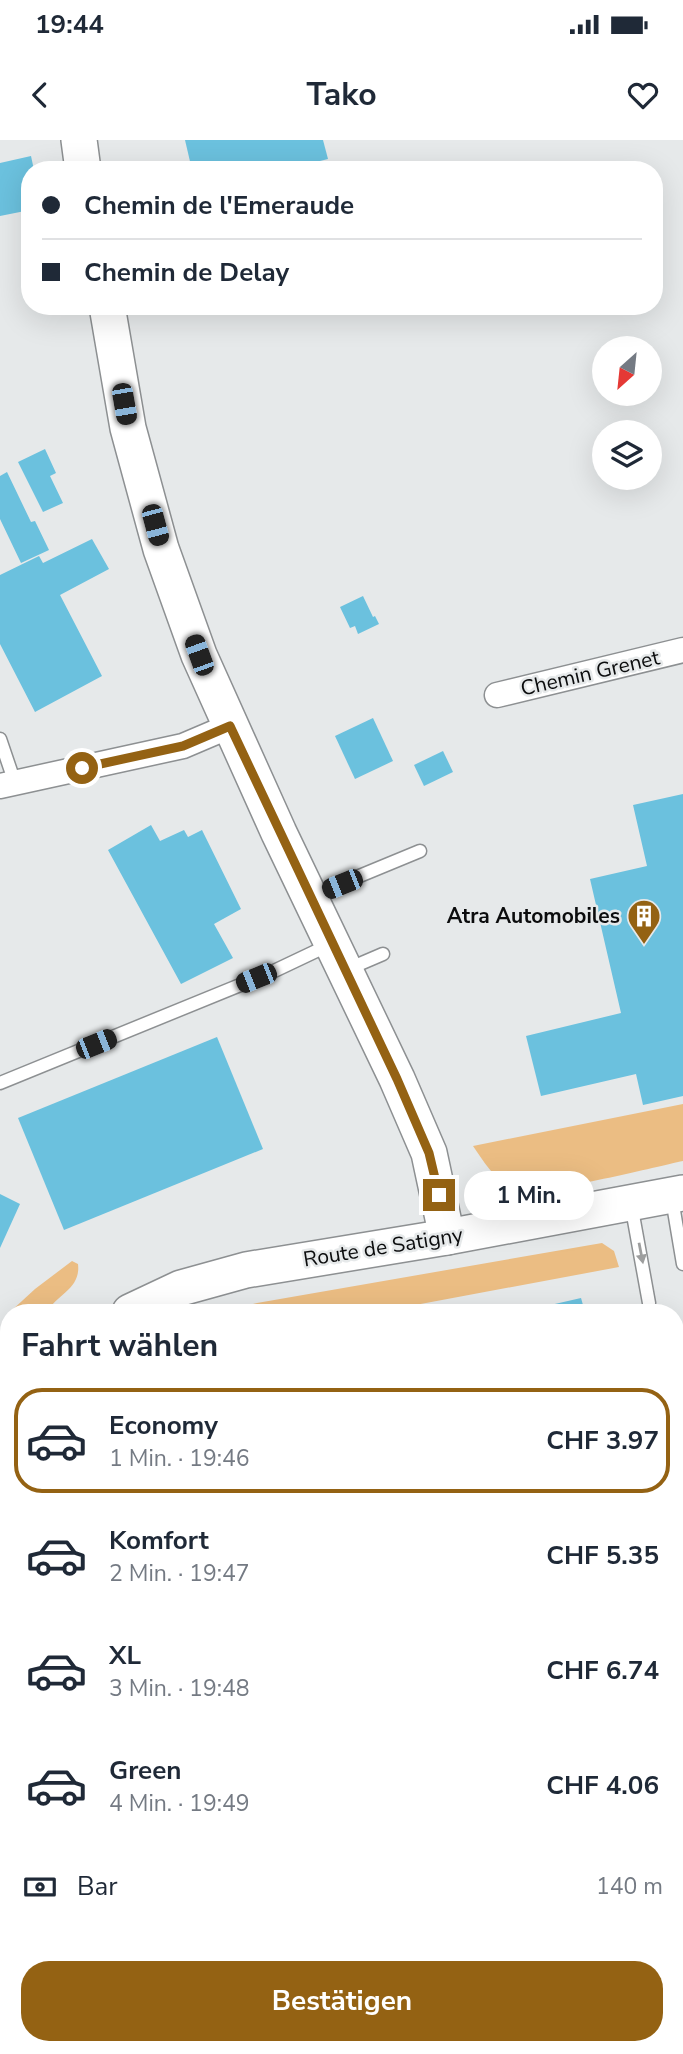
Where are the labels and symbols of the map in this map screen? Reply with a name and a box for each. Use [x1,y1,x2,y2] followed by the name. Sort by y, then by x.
[592,336,662,406] north arrow
[111,381,138,427] car
[140,502,171,548] car
[182,632,217,678] car
[518,643,663,703] street label: Chemin Grenet
[66,752,98,784] route start
[319,866,366,902] car
[625,897,663,946] building icon: Atra Automobiles
[447,902,620,930] place label: Atra Automobiles
[233,960,280,996] car
[73,1026,120,1062] car
[464,1170,593,1220] callout: 1 Min.
[423,1179,455,1211] route end
[301,1221,465,1273] street label: Route de Satigny
[635,1242,646,1264] one-way arrow

